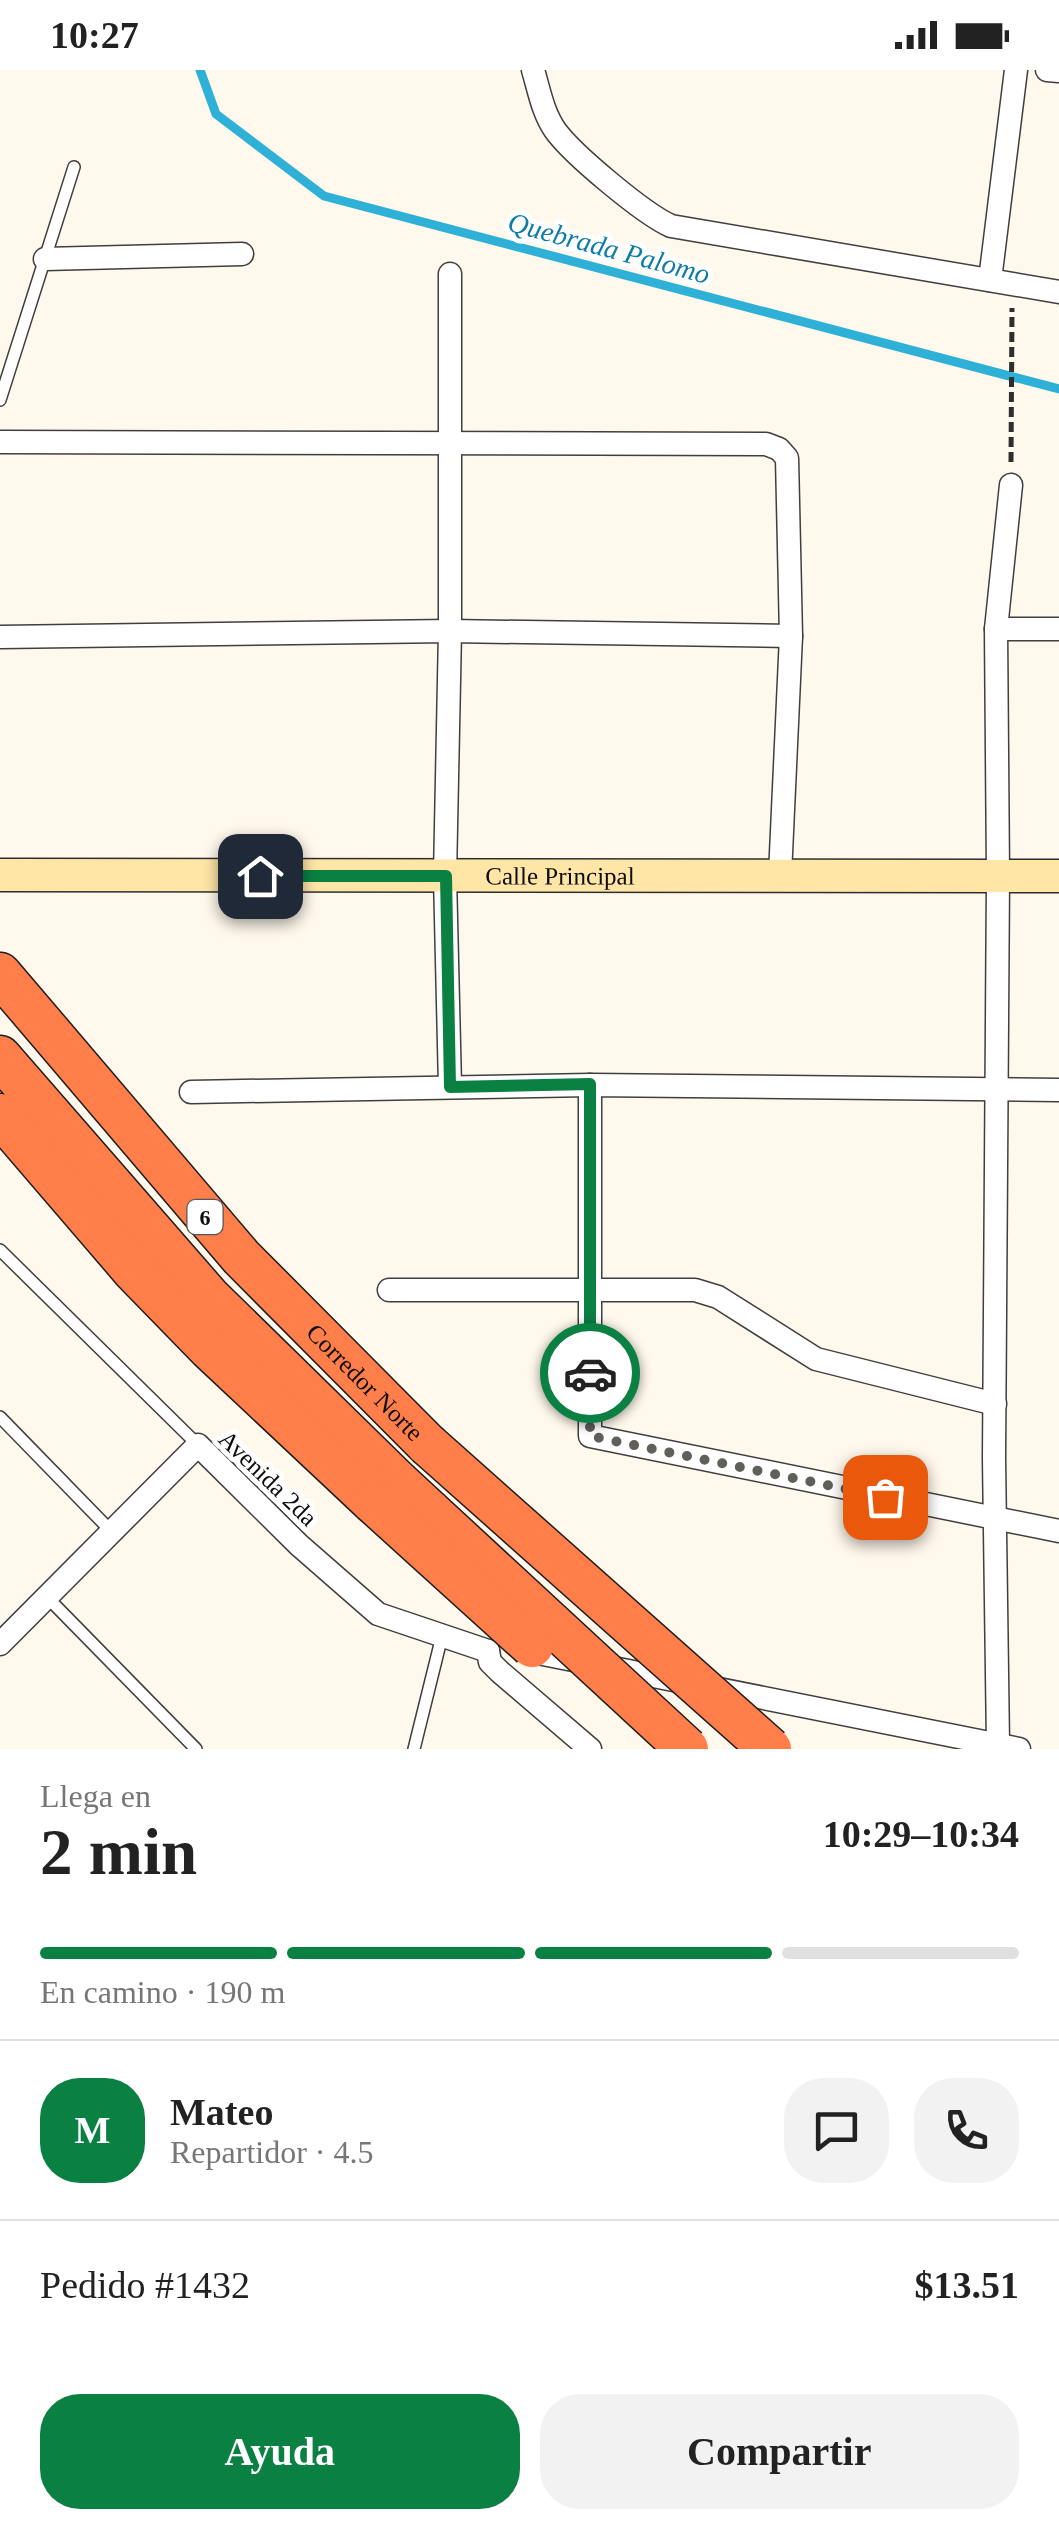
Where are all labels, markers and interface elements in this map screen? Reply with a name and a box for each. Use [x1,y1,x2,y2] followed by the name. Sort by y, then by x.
[50,14,139,56] text: 10:27
[505,206,713,290] water label: Quebrada Palomo
[218,834,303,919] pin
[233,849,288,904] icon: home
[485,862,635,889] street label: Calle Principal
[188,1200,222,1234] road number: 6
[302,1318,429,1446] street label: Corredor Norte
[540,1323,640,1423] courier
[563,1346,618,1401] icon: car
[214,1425,322,1531] street label: Avenida 2da
[843,1455,928,1540] pin
[858,1470,913,1525] icon: bag
[40,1778,151,1814] text: Llega en
[823,1813,1019,1855] text: 10:29–10:34
[40,1816,197,1888] text: 2 min
[40,1974,285,2010] text: En camino · 190 m
[784,2078,889,2183] button: chat
[914,2078,1019,2183] button: phone
[170,2091,273,2133] text: Mateo
[75,2109,110,2151] text: M
[170,2134,374,2170] text: Repartidor · 4.5
[40,2264,250,2306] text: Pedido #1432
[915,2264,1019,2306] text: $13.51
[40,2394,520,2509] button: Ayuda
[540,2394,1019,2509] button: Compartir

